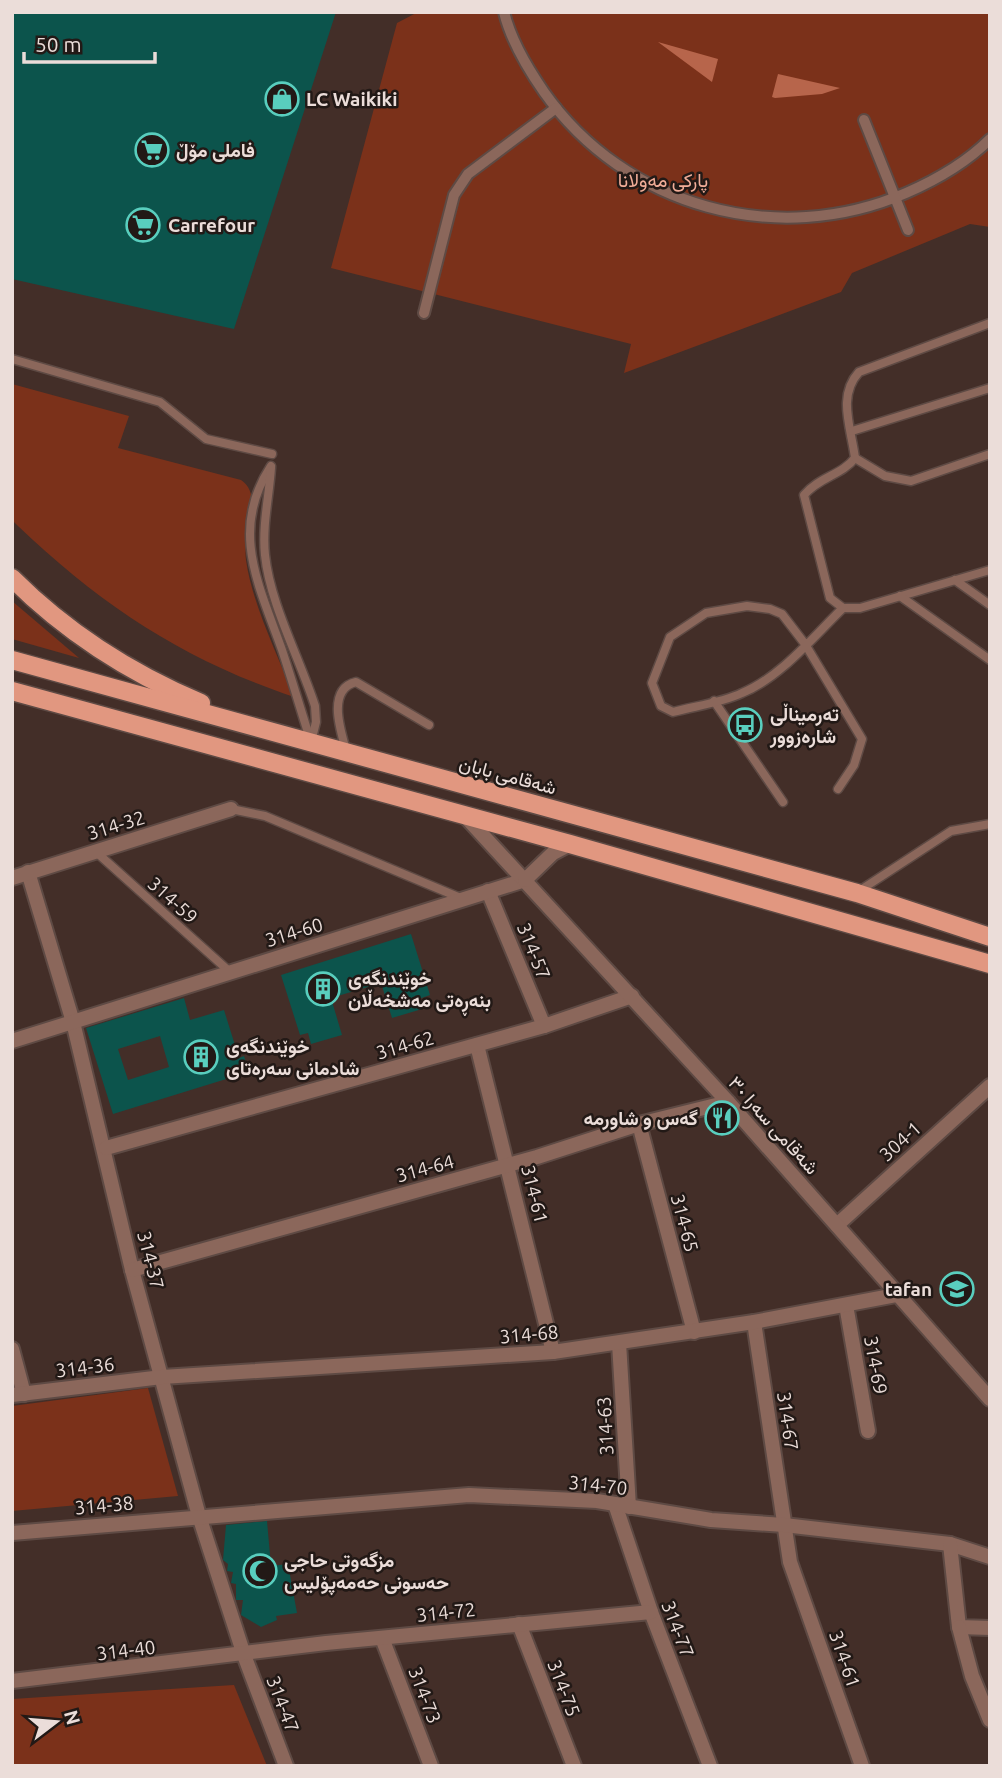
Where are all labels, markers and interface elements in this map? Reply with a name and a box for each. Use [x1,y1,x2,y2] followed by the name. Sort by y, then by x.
[24,21,156,65] scale bar
[35,32,82,56] text: 50 m
[263,80,301,118] shop icon: LC Waikiki
[306,88,398,110] place label: LC Waikiki
[133,131,171,169] supermarket icon: فاملی مۆڵ
[176,139,255,163] place label: فاملی مۆڵ
[618,169,708,194] park label: پارکی مەولانا
[124,206,162,244] supermarket icon: Carrefour
[168,214,255,236] place label: Carrefour
[769,703,839,749] place label: تەرمیناڵی شارەزوور
[726,706,764,744] bus stop icon: تەرمیناڵی شارەزوور
[457,751,559,799] street label: شەقامی بابان
[85,806,147,844] street label: 314-32
[144,872,202,928] street label: 314-59
[263,913,325,951] street label: 314-60
[513,919,555,983] street label: 314-57
[348,967,491,1016] place label: خوێندنگەی بنەڕەتی مەشخەڵان
[304,970,342,1008] building icon: خوێندنگەی بنەڕەتی مەشخەڵان
[374,1026,436,1064] street label: 314-62
[226,1035,359,1081] place label: خوێندنگەی شادمانی سەرەتای
[182,1038,220,1076] building icon: خوێندنگەی شادمانی سەرەتای
[724,1072,824,1179] street label: شەقامی سەرا ٣٠
[703,1099,741,1137] restaurant icon: گەس و شاورمە
[584,1107,698,1131] place label: گەس و شاورمە
[875,1117,925,1165] street label: 304-1
[394,1150,456,1186] street label: 314-64
[517,1163,553,1225] street label: 314-61
[667,1192,703,1254] street label: 314-65
[133,1229,169,1291] street label: 314-37
[938,1270,976,1308] school or university icon: tafan
[885,1278,932,1300] place label: tafan
[499,1320,559,1348] street label: 314-68
[860,1334,892,1396] street label: 314-69
[54,1352,116,1382] street label: 314-36
[773,1390,803,1452] street label: 314-67
[592,1396,618,1456] street label: 314-63
[567,1471,629,1499] street label: 314-70
[74,1491,134,1519] street label: 314-38
[284,1549,449,1596] place label: مزگەوتی حاجی حەسونی حەمەپۆلیس
[241,1552,279,1590] mosque icon: مزگەوتی حاجی حەسونی حەمەپۆلیس
[657,1597,699,1661] street label: 314-77
[415,1598,477,1626] street label: 314-72
[825,1627,865,1691] street label: 314-61
[95,1635,157,1665] street label: 314-40
[543,1656,585,1720] street label: 314-75
[404,1663,446,1727] street label: 314-73
[262,1672,304,1736] street label: 314-47
[21,1687,91,1757] north arrow
[60,1707,85,1727] text: N

